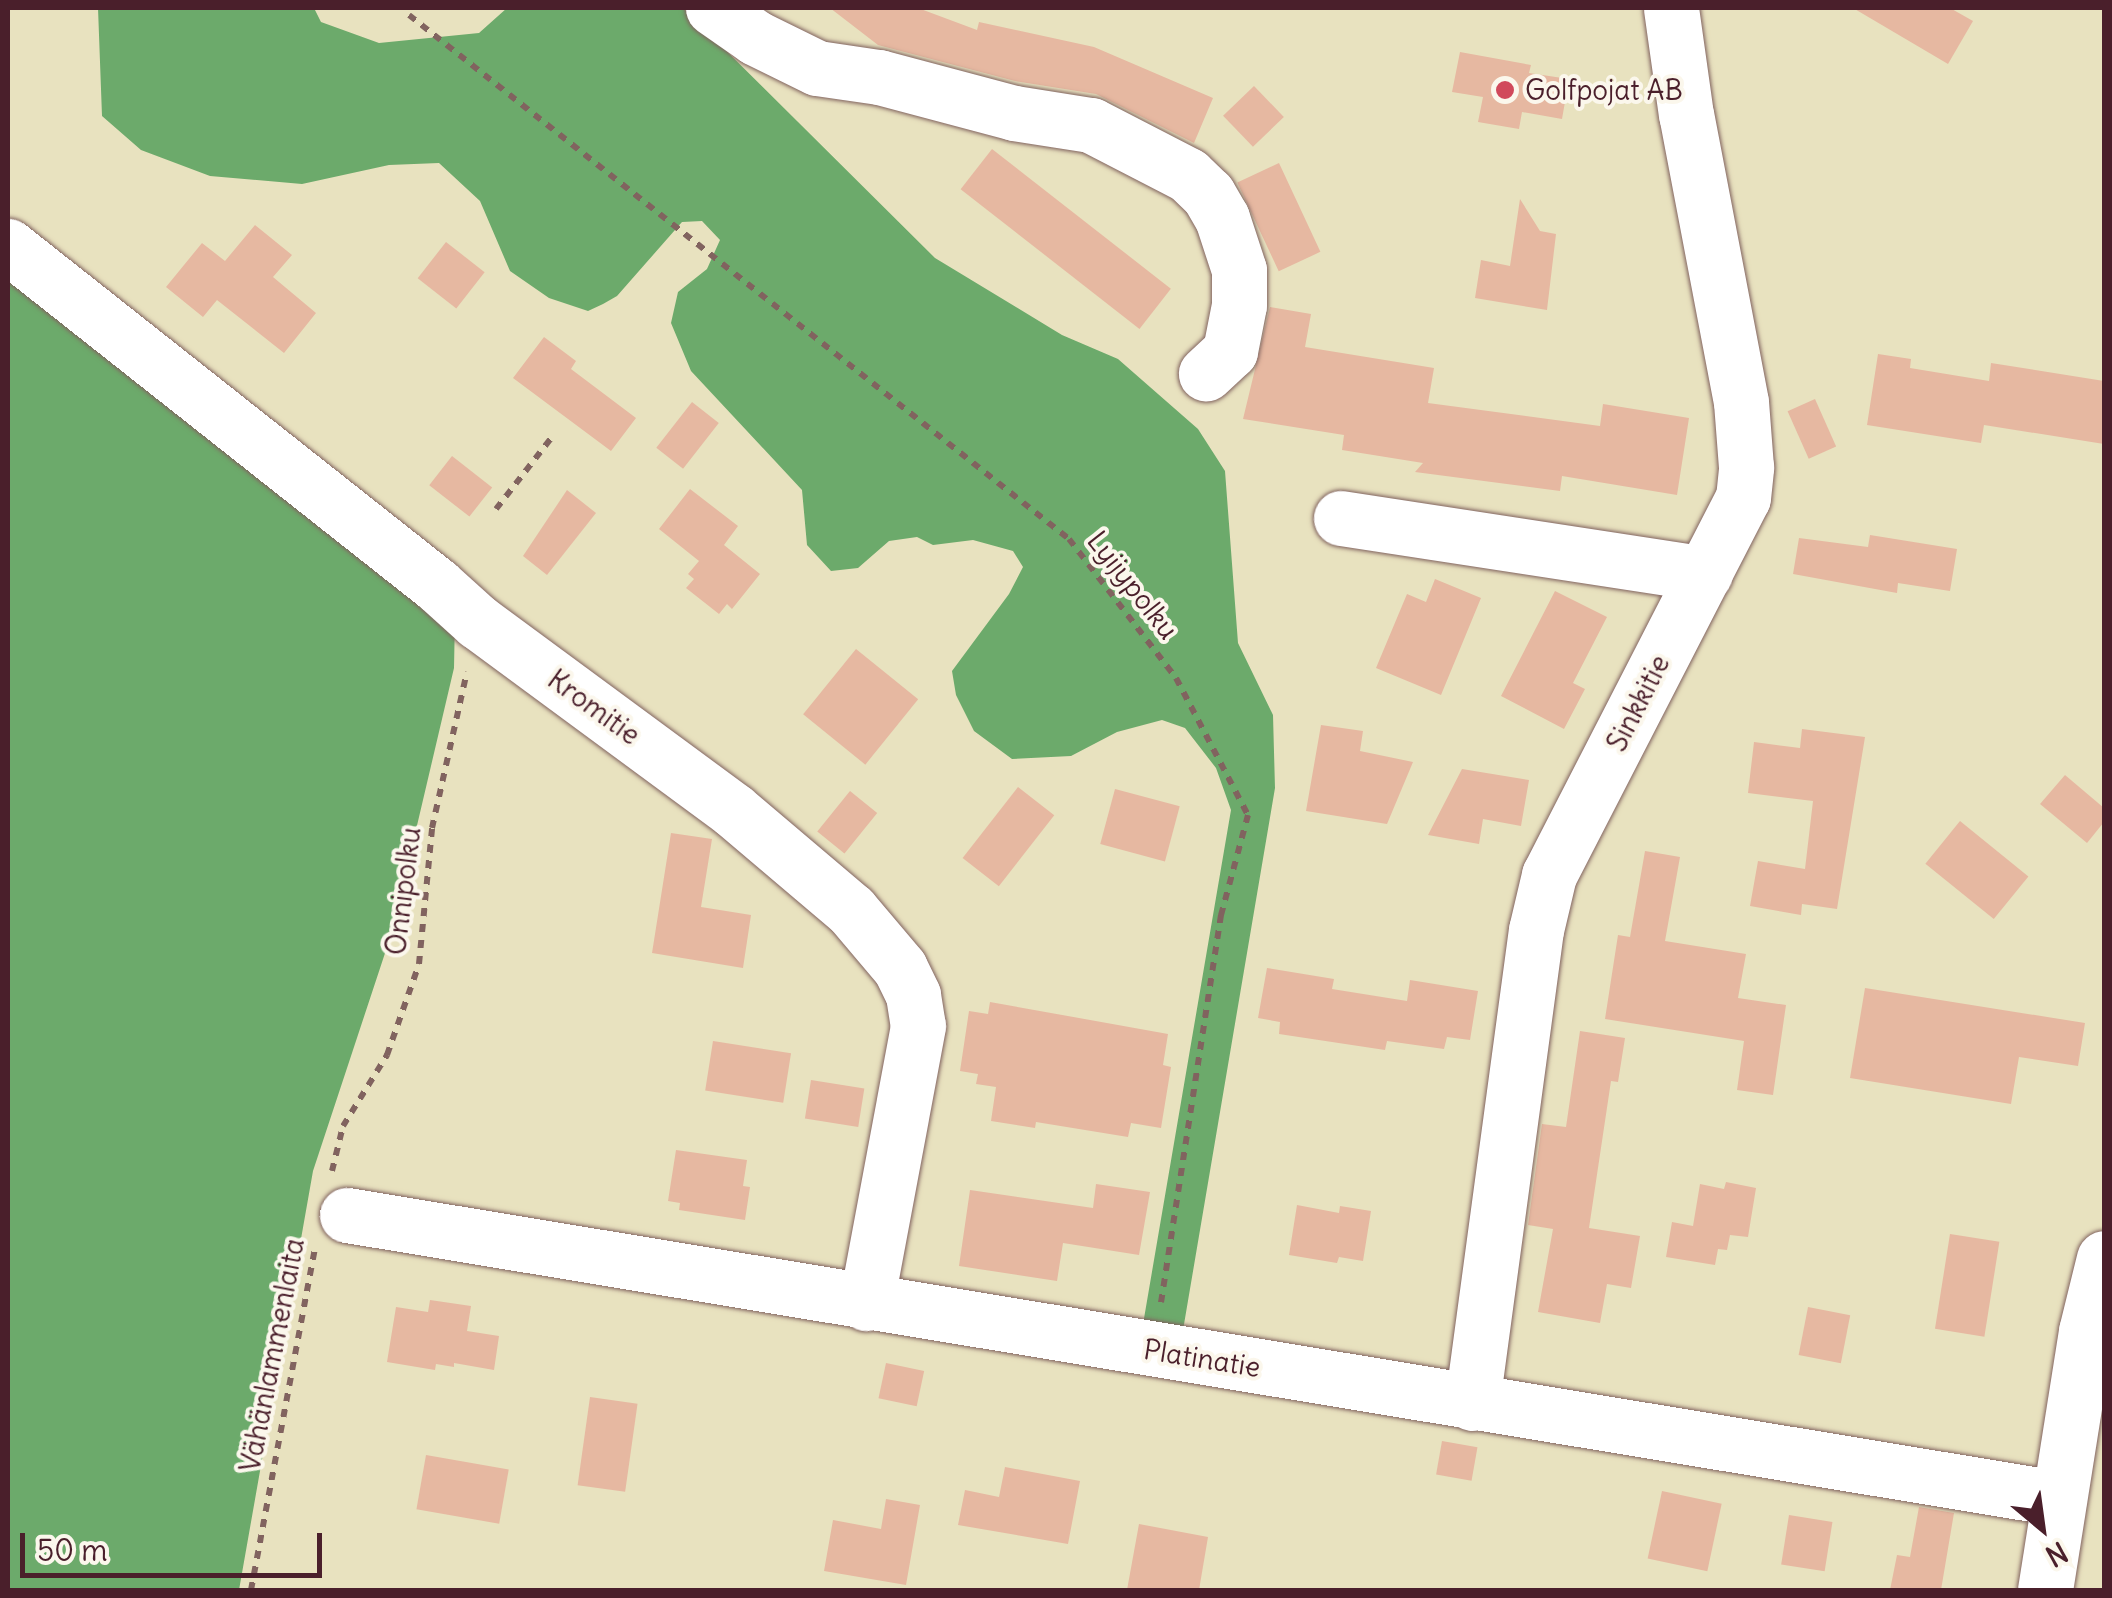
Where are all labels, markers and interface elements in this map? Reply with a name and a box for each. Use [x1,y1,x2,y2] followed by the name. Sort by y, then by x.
[1525,73,1683,107] place label: Golfpojat AB
[1494,79,1516,101] marker: Golfpojat AB
[1080,524,1186,646] street label: Lyijypolku
[1599,649,1677,757] street label: Sinkkitie
[541,662,647,752] street label: Kromitie
[378,825,428,957] street label: Onnipolku
[233,1235,311,1475] street label: Vähänlammenlaita
[1141,1332,1263,1384] street label: Platinatie
[1992,1478,2092,1578] north arrow
[25,1513,328,1575] scale bar
[37,1531,107,1569] text: 50 m
[2039,1534,2074,1575] text: N

